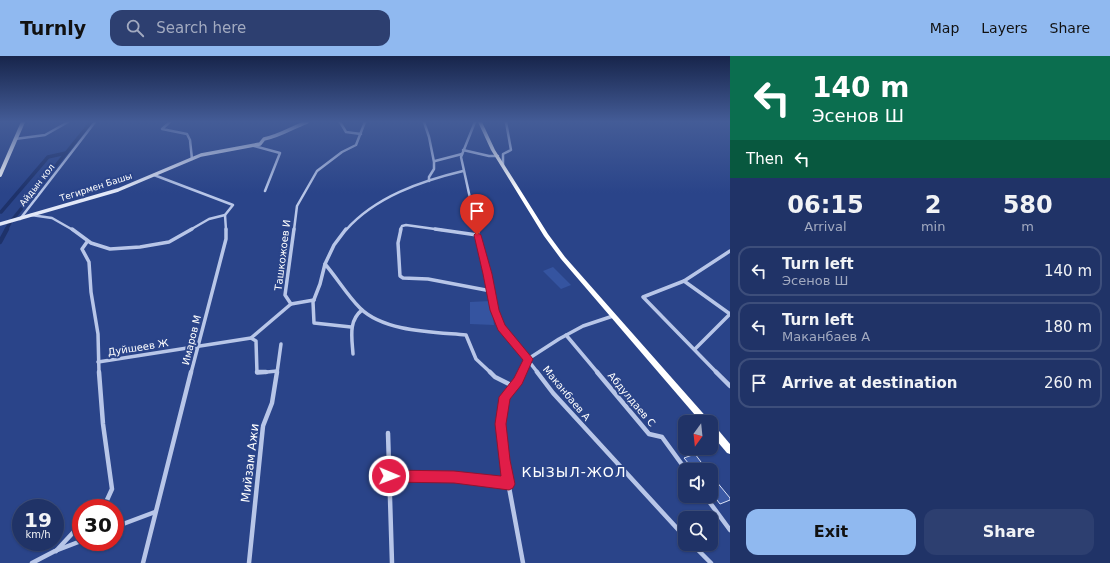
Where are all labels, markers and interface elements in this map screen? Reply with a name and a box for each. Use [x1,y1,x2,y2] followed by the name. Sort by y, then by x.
[110,10,390,46] search box
[20,17,86,39] text: Turnly
[124,17,146,39] icon: search
[156,19,246,37] text: Search here
[930,20,959,36] text: Map
[981,20,1028,36] text: Layers
[1050,20,1090,36] text: Share
[812,71,909,104] text: 140 m
[746,72,798,124] icon: left
[812,105,904,126] text: Эсенов Ш
[791,148,813,170] icon: left
[746,150,783,168] text: Then
[17,162,57,208] street label: Айдын кол
[58,171,133,204] street label: Тегирмен Башы
[787,191,864,219] text: 06:15
[925,191,941,219] text: 2
[1003,191,1053,219] text: 580
[460,194,494,235] pin
[466,200,488,222] icon: arrive
[273,219,292,292] street label: Ташкожоев И
[804,219,847,234] text: Arrival
[921,219,945,234] text: min
[1021,219,1034,234] text: m
[782,255,854,273] text: Turn left
[748,260,770,282] icon: left
[1044,262,1092,280] text: 140 m
[782,273,848,288] text: Эсенов Ш
[782,311,854,329] text: Turn left
[180,314,203,366] street label: Имаров М
[748,316,770,338] icon: left
[1044,318,1092,336] text: 180 m
[782,329,870,344] text: Маканбаев А
[107,337,170,358] street label: Дуйшеев Ж
[541,364,593,423] street label: Маканбаев А
[606,370,658,429] street label: Абдулдаев С
[748,372,770,394] icon: arrive
[782,374,957,392] text: Arrive at destination
[1044,374,1092,392] text: 260 m
[678,415,718,455] north arrow
[678,415,718,551] map controls
[238,423,262,503] street label: Мийзам Ажи
[368,455,410,497] position arrow
[678,463,718,503] button: sound
[522,464,626,480] district label: КЫЗЫЛ-ЖОЛ
[72,499,124,551] speed limit sign: 30
[24,508,52,532] text: 19
[746,509,916,555] button: Exit
[924,509,1094,555] button: Share
[678,511,718,551] button: search
[25,529,51,540] text: km/h

